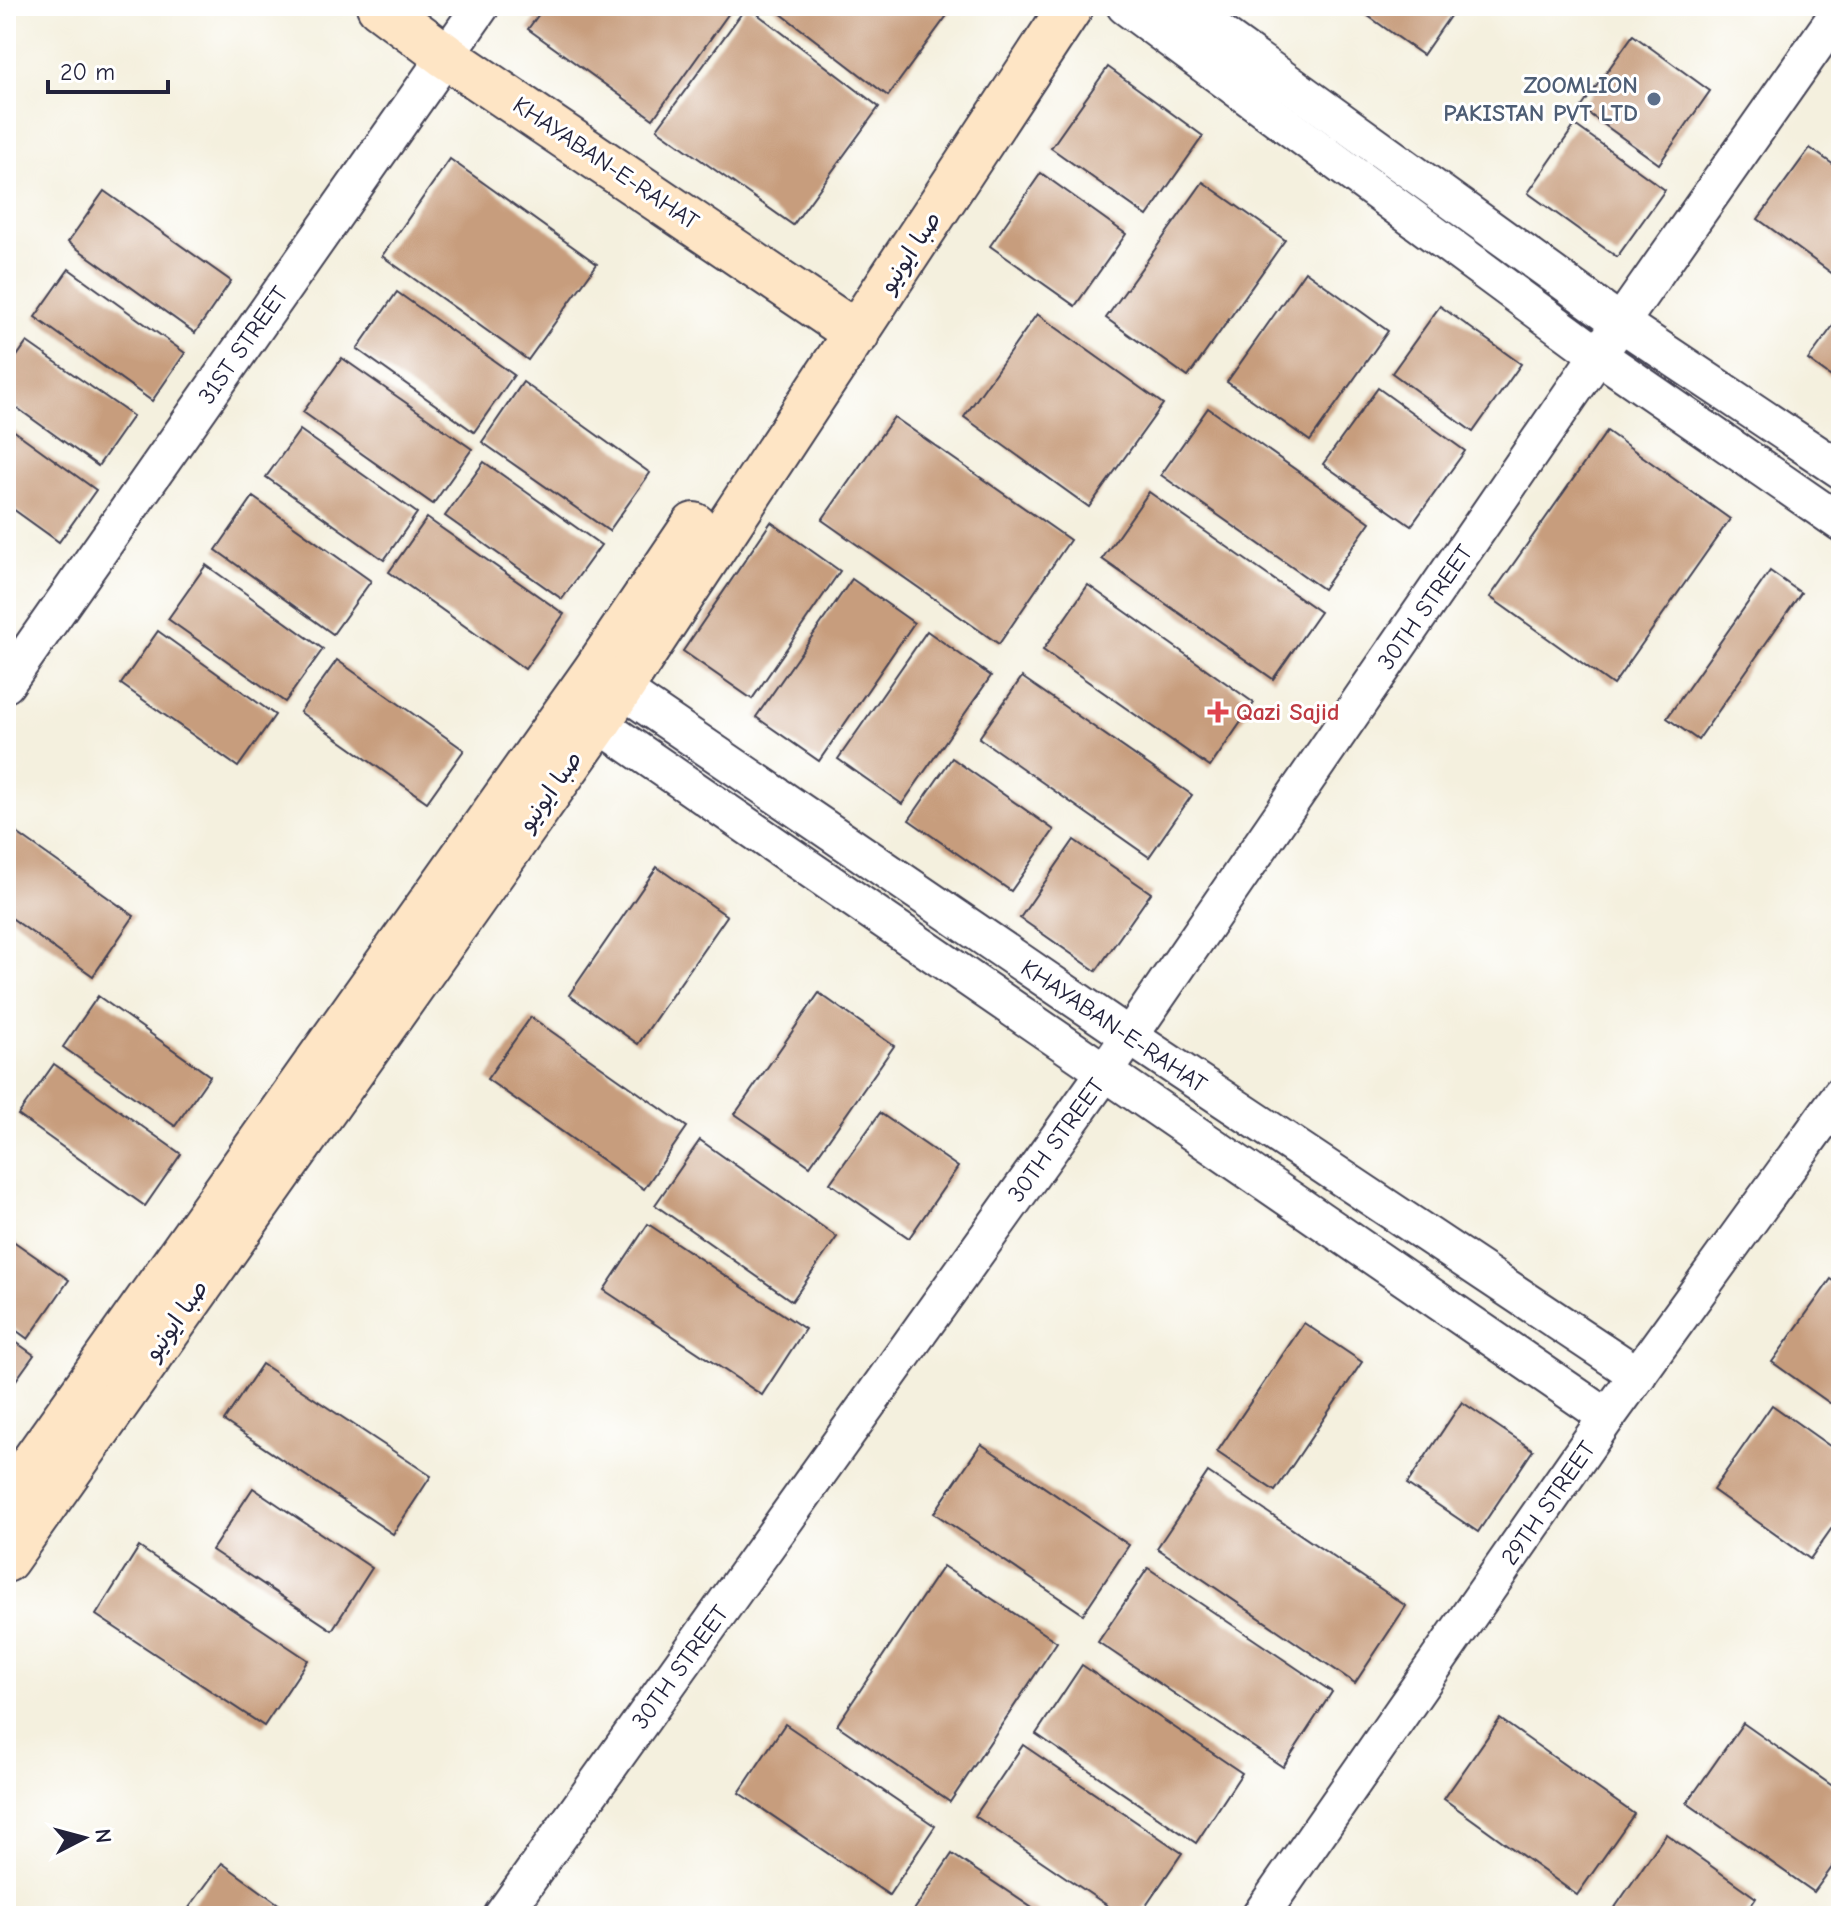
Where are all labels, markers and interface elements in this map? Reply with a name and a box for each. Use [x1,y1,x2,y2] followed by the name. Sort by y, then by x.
[48,44,168,94] scale bar
[60,58,115,86] text: 20 m
[1443,71,1638,127] place label: ZOOMLION PAKISTAN PVT LTD
[1645,90,1663,108] marker: ZOOMLION PAKISTAN PVT LTD
[508,91,704,236] street label: KHAYABAN-E-RAHAT
[873,206,947,299] street label: صبا ایونیو
[192,280,294,409] street label: 31ST STREET
[1372,539,1479,675] street label: 30TH STREET
[1236,698,1339,726] place label: Qazi Sajid
[1207,701,1229,723] marker: Qazi Sajid
[512,746,588,838] street label: صبا ایونیو
[1016,954,1212,1099] street label: KHAYABAN-E-RAHAT
[1002,1072,1111,1207] street label: 30TH STREET
[138,1275,214,1367] street label: صبا ایونیو
[1495,1435,1601,1570] street label: 29TH STREET
[626,1599,735,1734] street label: 30TH STREET
[44,1798,124,1878] north arrow
[89,1828,117,1845] text: N

